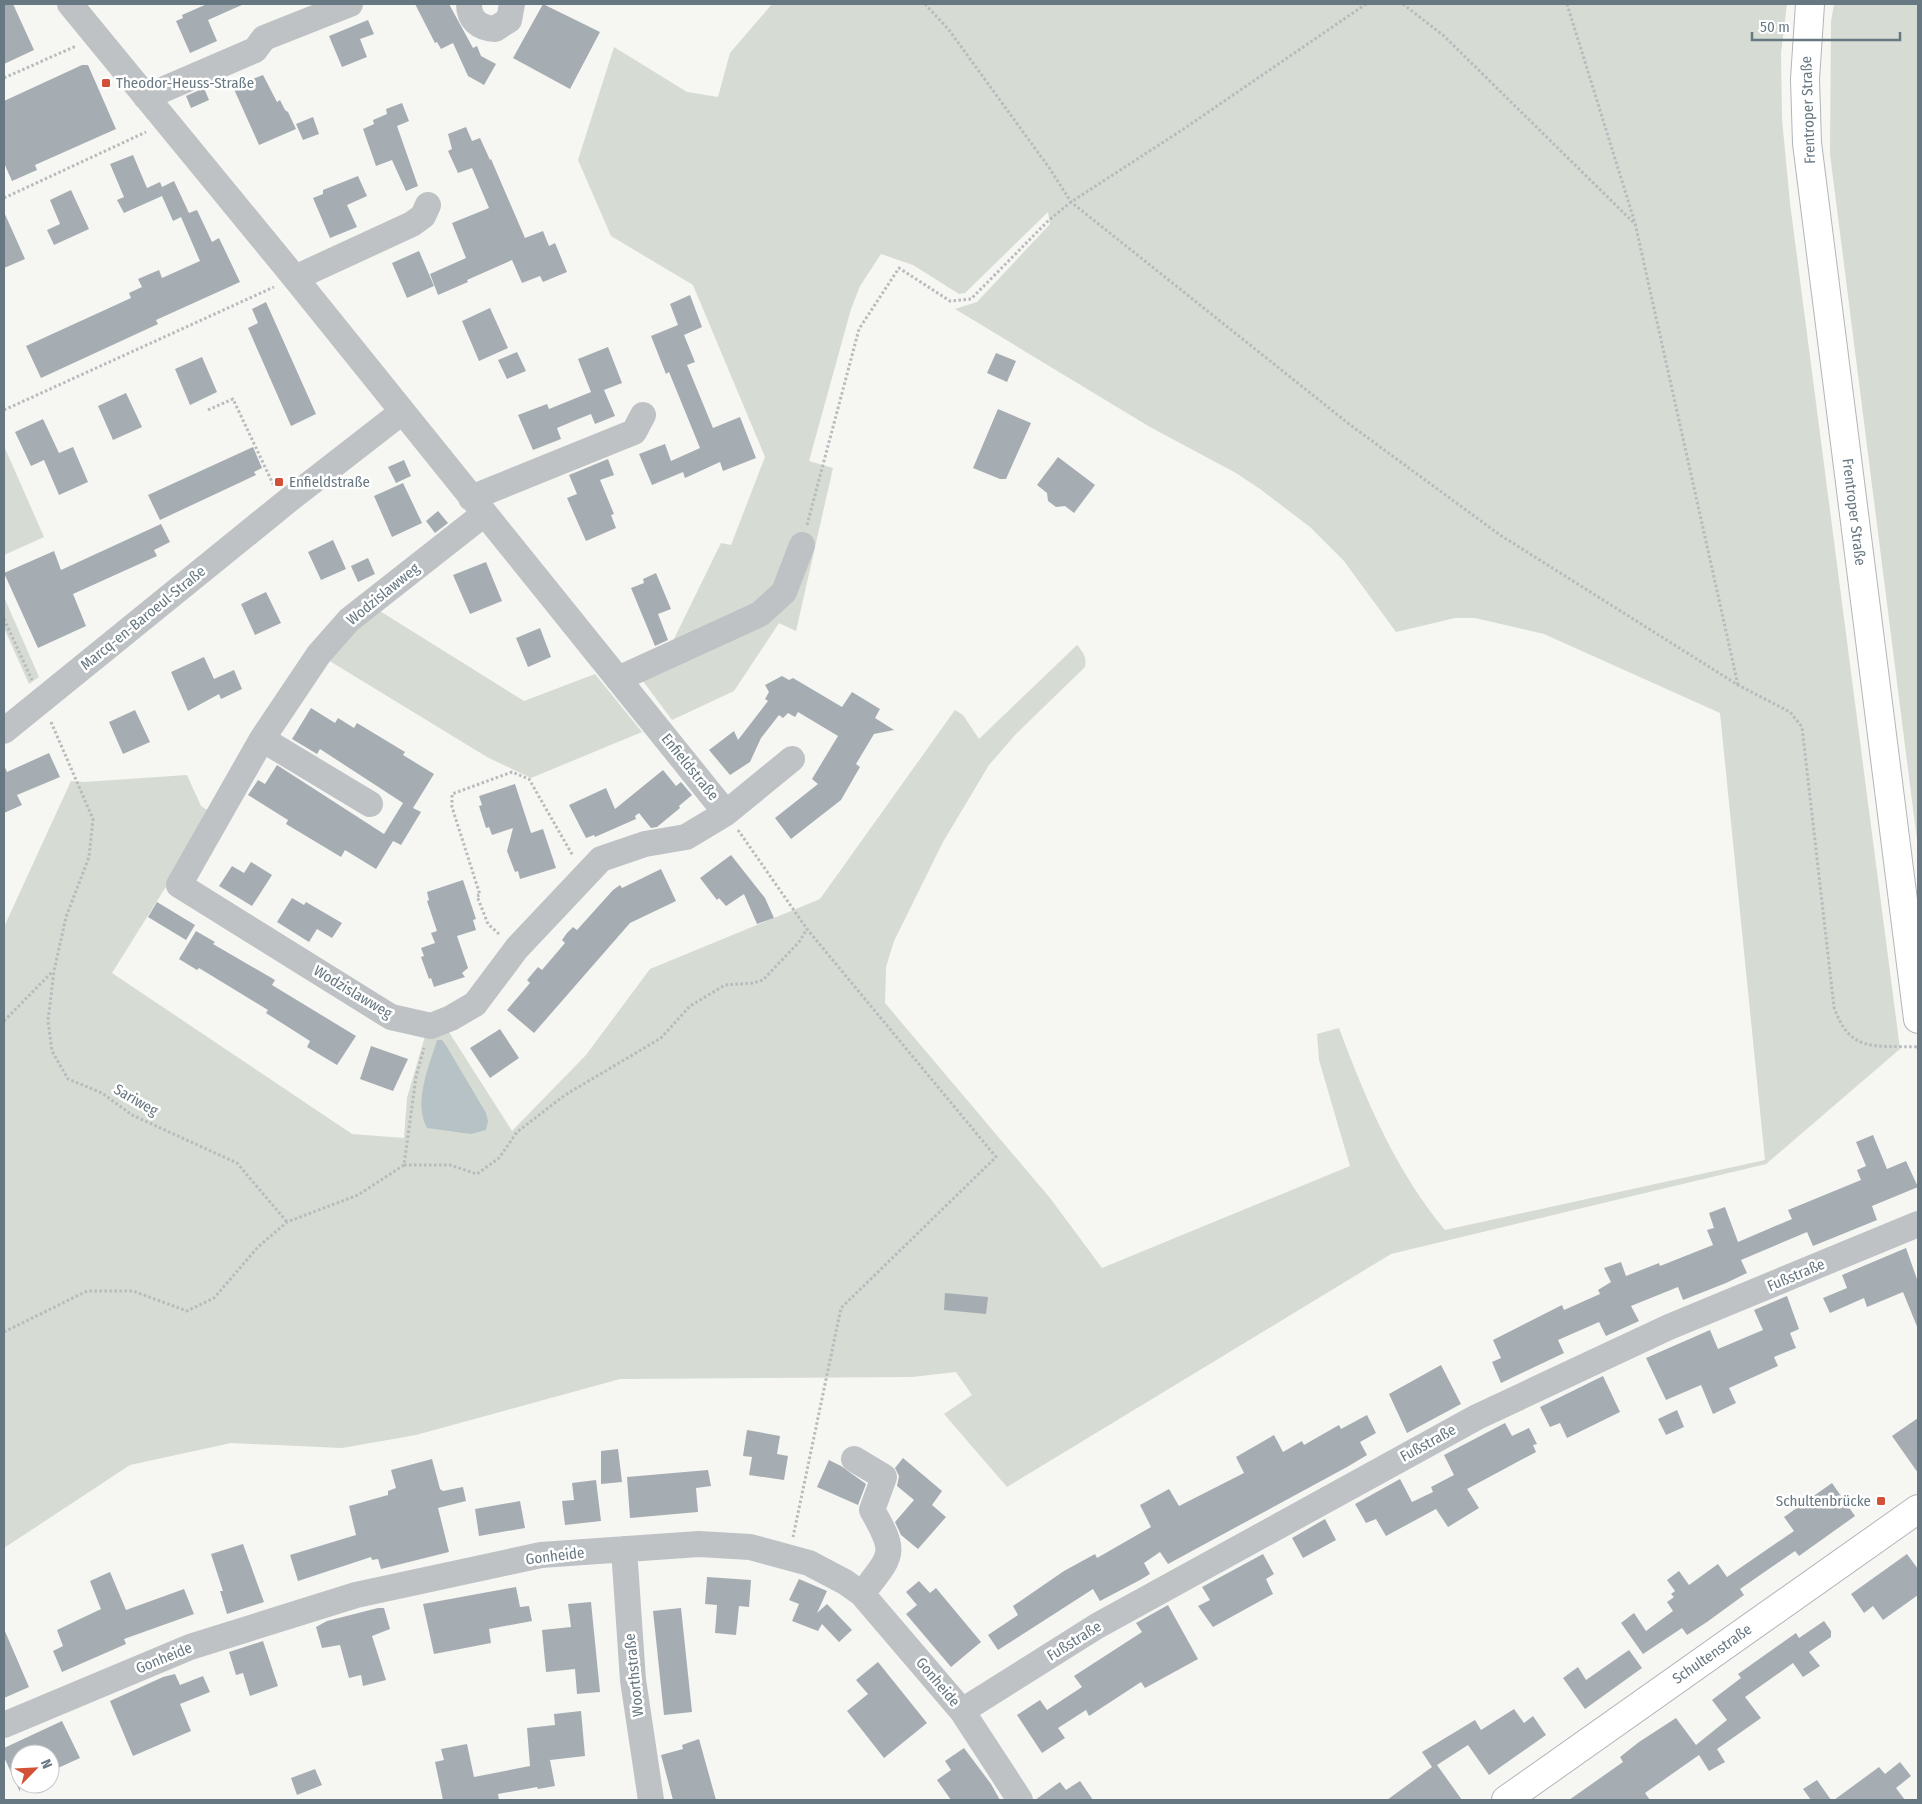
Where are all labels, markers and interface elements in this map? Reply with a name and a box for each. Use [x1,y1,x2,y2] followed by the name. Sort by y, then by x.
[1752,10,1900,42] scale bar
[1760,18,1790,36] text: 50 m
[1797,56,1819,164] street label: Frentroper Straße
[116,74,254,92] place label: Theodor-Heuss-Straße
[100,77,112,89] marker: Theodor-Heuss-Straße
[1838,457,1870,567] street label: Frentroper Straße
[289,473,370,491] place label: Enfieldstraße
[273,476,285,488] marker: Enfieldstraße
[343,559,423,629] street label: Wodzislawweg
[77,562,209,674] street label: Marcq-en-Baroeul-Straße
[658,730,722,804] street label: Enfieldstraße
[310,962,396,1022] street label: Wodzislawweg
[111,1080,161,1120] street label: Sariweg
[1765,1255,1827,1295] street label: Fußstraße
[1397,1420,1459,1466] street label: Fußstraße
[1776,1492,1871,1510] place label: Schultenbrücke
[1875,1495,1887,1507] marker: Schultenbrücke
[525,1543,585,1569] street label: Gonheide
[1043,1617,1105,1665] street label: Fußstraße
[1669,1620,1755,1688] street label: Schultenstraße
[621,1632,647,1718] street label: Woorthstraße
[133,1639,195,1677] street label: Gonheide
[912,1654,964,1710] street label: Gonheide
[10,1744,60,1794] north arrow
[37,1757,56,1771] text: N

